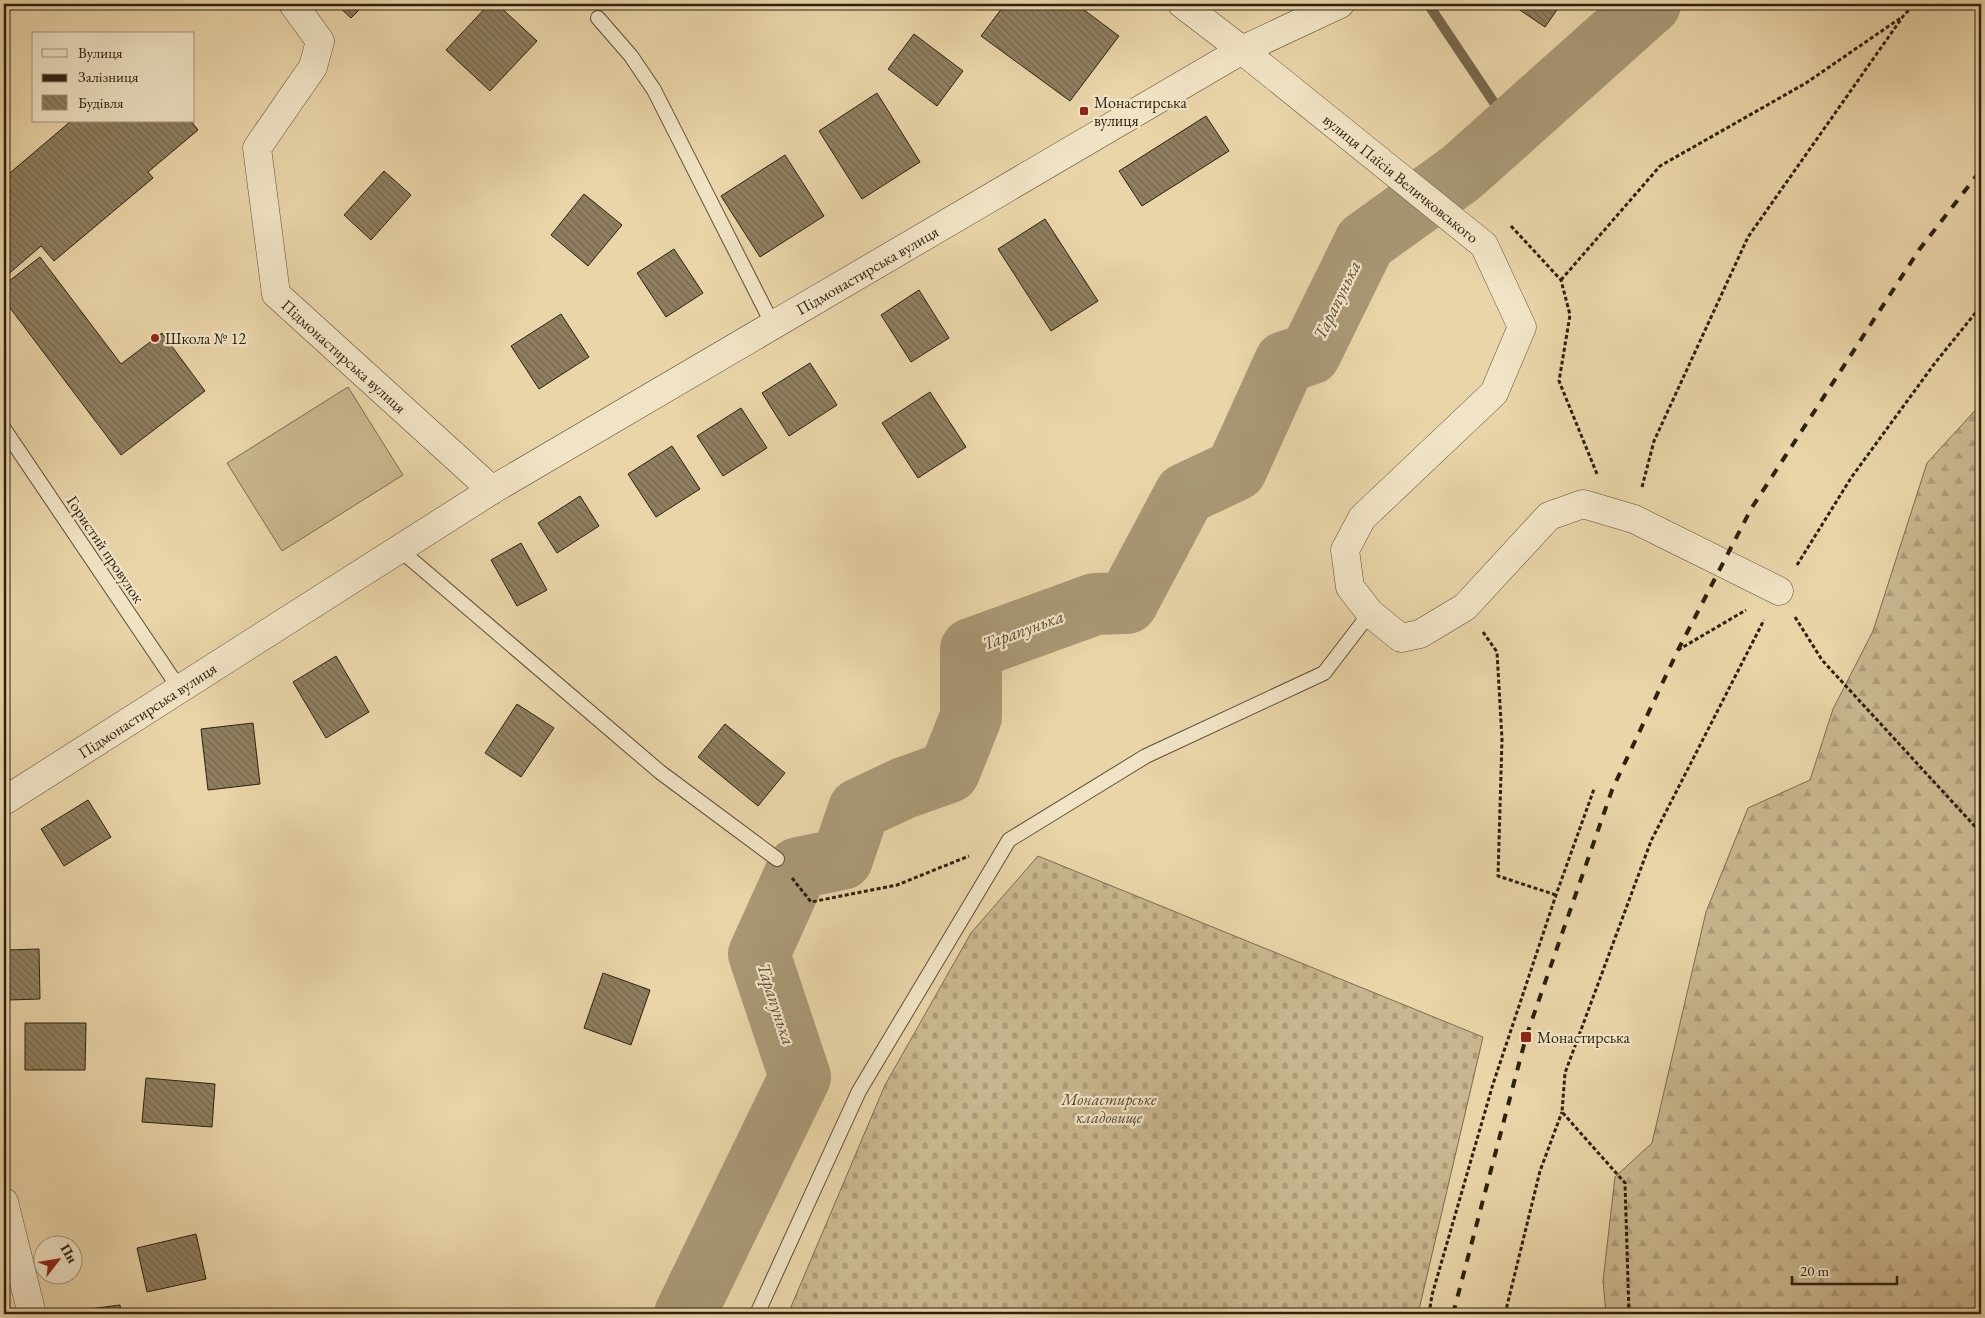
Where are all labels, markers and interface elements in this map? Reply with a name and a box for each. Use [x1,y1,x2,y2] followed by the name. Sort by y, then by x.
[32,32,195,122] legend
[78,43,123,62] text: Вулиця
[78,67,139,86] text: Залізниця
[1094,92,1187,131] place label: Монастирська вулиця
[78,93,124,112] text: Будівля
[1078,105,1090,117] marker: Монастирська вулиця
[1318,109,1483,248] street label: вулиця Паїсія Величковського
[792,221,942,320] street label: Підмонастирська вулиця
[1308,257,1366,343] water label: Тарапунька
[277,295,411,418] street label: Підмонастирська вулиця
[165,328,246,349] place label: Школа № 12
[149,332,161,344] marker: Школа № 12
[62,491,150,607] street label: Гористий провулок
[979,604,1067,656] water label: Тарапунька
[74,658,221,763] street label: Підмонастирська вулиця
[751,960,801,1048] water label: Тарапунька
[1537,1027,1630,1048] place label: Монастирська
[1519,1030,1533,1044] marker: Монастирська
[1060,1089,1157,1128] park label: Монастирське кладовище
[32,1236,82,1286] north arrow
[56,1240,82,1266] text: Пн
[1792,1253,1898,1285] scale bar
[1800,1261,1829,1280] text: 20 m

